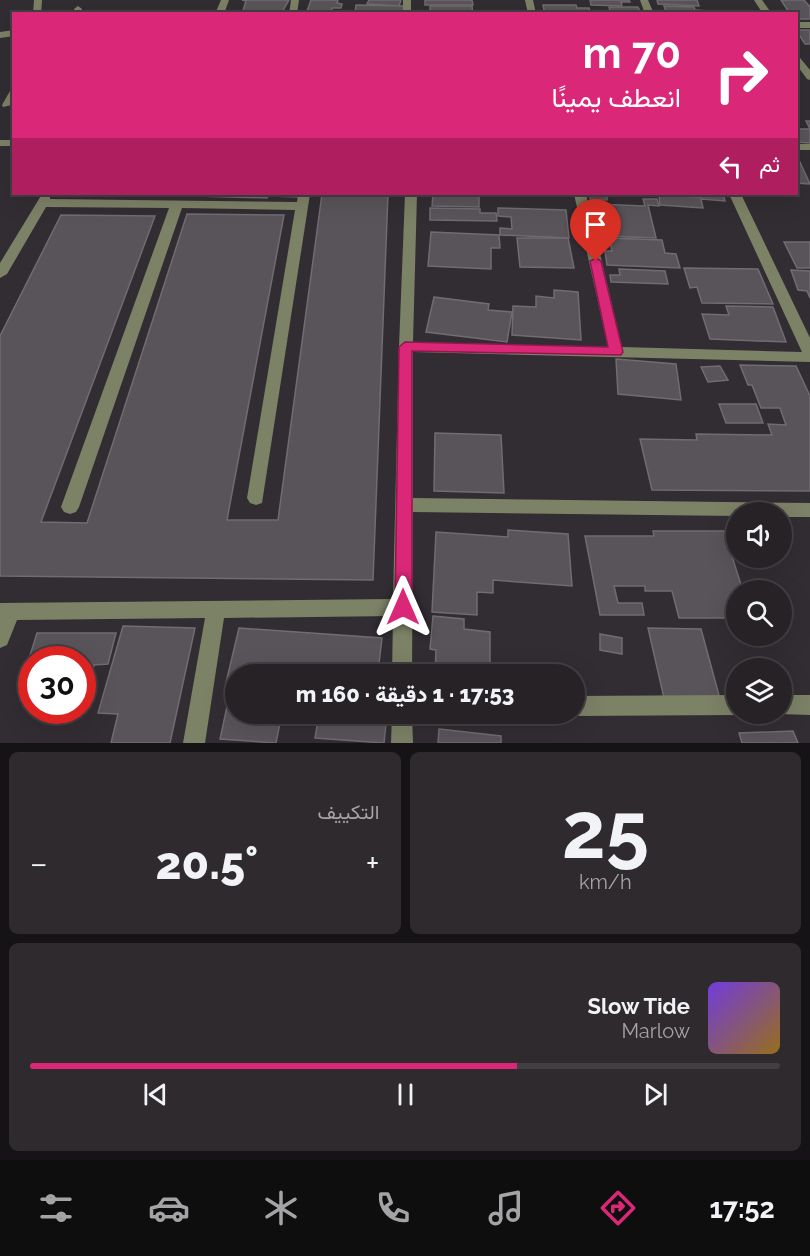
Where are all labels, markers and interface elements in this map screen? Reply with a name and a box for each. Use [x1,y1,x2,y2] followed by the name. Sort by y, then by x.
[582,29,681,78] text: 70 m
[702,36,780,114] icon: right
[552,82,681,113] text: انعطف يمينًا
[714,150,747,183] icon: left
[759,151,780,177] text: ثم
[570,199,621,261] pin
[579,208,612,241] icon: arrive
[726,502,792,724] map controls
[726,502,792,568] button: sound
[371,575,435,639] position arrow
[726,580,792,646] button: search
[18,646,96,724] speed limit sign: 30
[726,658,792,724] button: layers
[296,681,514,707] text: 17:53 · 1 دقيقة · 160 m
[562,785,649,876] text: 25
[317,800,380,824] text: التكييف
[155,837,258,890] text: 20.5°
[30,844,48,883] text: −
[366,844,380,883] text: +
[579,870,632,894] text: km/h
[588,993,690,1019] text: Slow Tide
[621,1019,690,1043] text: Marlow
[139,1078,172,1111] icon: previous
[389,1078,422,1111] icon: pause
[639,1078,672,1111] icon: next
[35,1187,77,1229] icon: filters
[148,1187,190,1229] icon: car
[260,1187,302,1229] icon: climate
[372,1187,414,1229] icon: phone
[485,1187,527,1229] icon: music
[597,1187,639,1229] icon: directions
[709,1193,775,1224] text: 17:52

